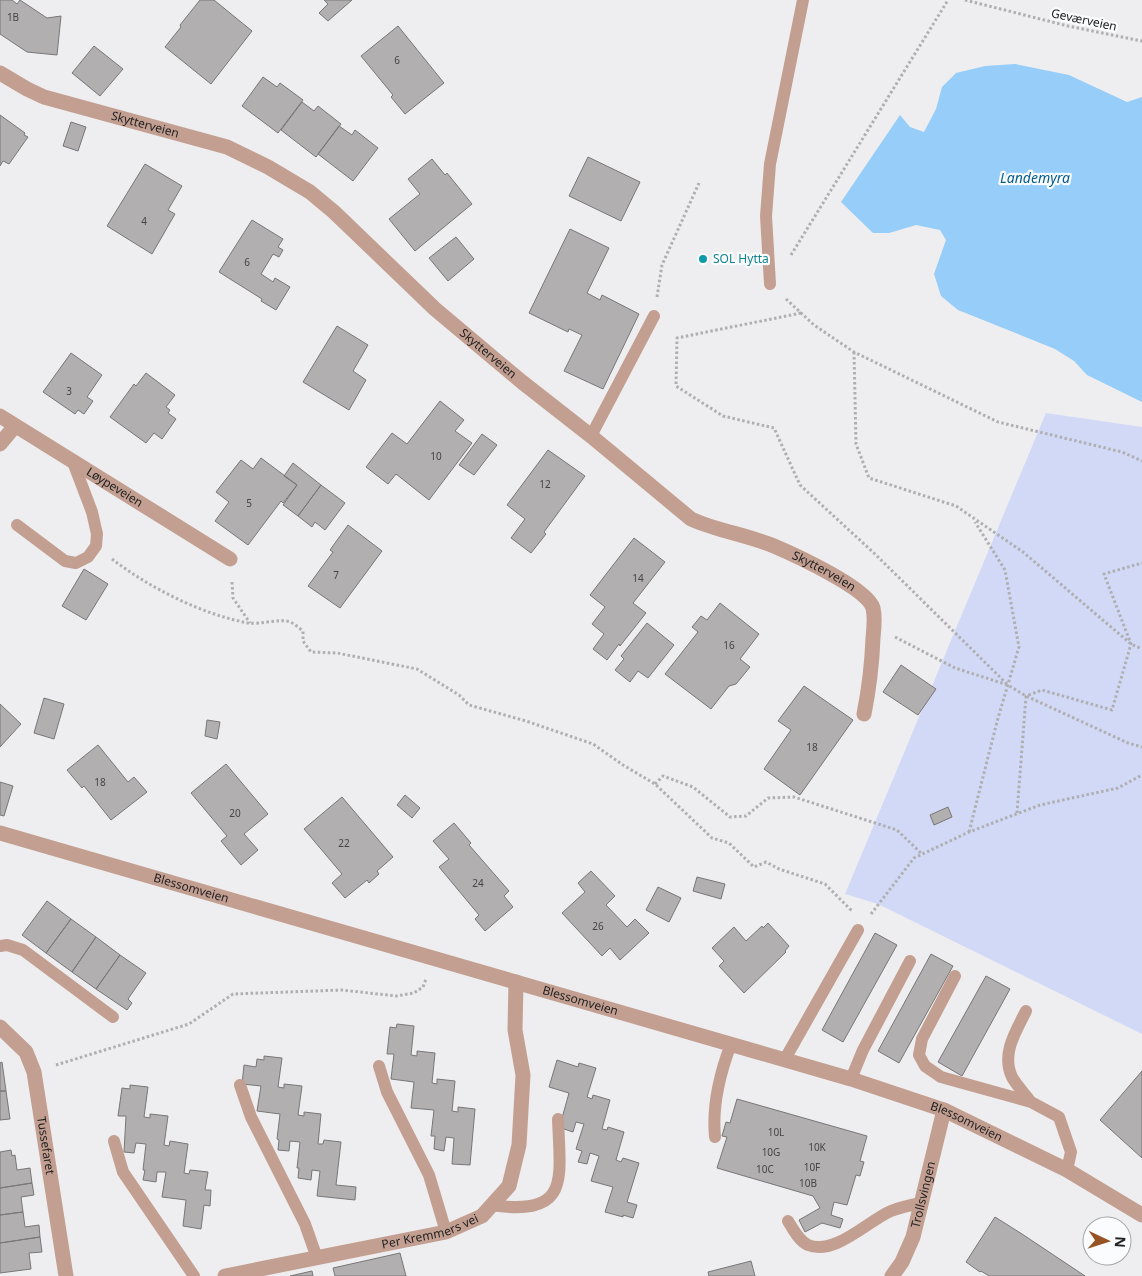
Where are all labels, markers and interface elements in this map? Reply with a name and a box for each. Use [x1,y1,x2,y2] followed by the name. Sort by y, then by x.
[1050,4,1119,35] street label: Geværveien
[7,10,19,24] house number: 1B
[394,53,400,67] house number: 6
[109,107,181,142] street label: Skytterveien
[1000,168,1070,187] water label: Landemyra
[141,214,147,228] house number: 4
[713,250,769,267] place label: SOL Hytta
[697,253,709,265] marker: SOL Hytta
[244,255,250,269] house number: 6
[456,324,521,382] street label: Skytterveien
[66,384,72,398] house number: 3
[430,449,442,463] house number: 10
[83,463,146,511] street label: Løypeveien
[539,477,551,491] house number: 12
[246,496,252,510] house number: 5
[790,546,859,595] street label: Skytterveien
[333,568,339,582] house number: 7
[632,571,644,585] house number: 14
[723,638,735,652] house number: 16
[806,740,818,754] house number: 18
[94,775,106,789] house number: 18
[229,806,241,820] house number: 20
[338,836,350,850] house number: 22
[152,869,231,907] street label: Blessomveien
[472,876,484,890] house number: 24
[592,919,604,933] house number: 26
[541,981,620,1019] street label: Blessomveien
[928,1097,1006,1145] street label: Blessomveien
[33,1115,59,1176] street label: Tussefaret
[768,1125,784,1139] house number: 10L
[808,1140,827,1154] house number: 10K
[762,1145,780,1159] house number: 10G
[906,1159,939,1230] street label: Trollsvingen
[804,1160,820,1174] house number: 10F
[756,1162,775,1176] house number: 10C
[799,1176,817,1190] house number: 10B
[380,1210,481,1253] street label: Per Kremmers vei
[1082,1216,1132,1266] north arrow
[1111,1236,1130,1248] text: N

